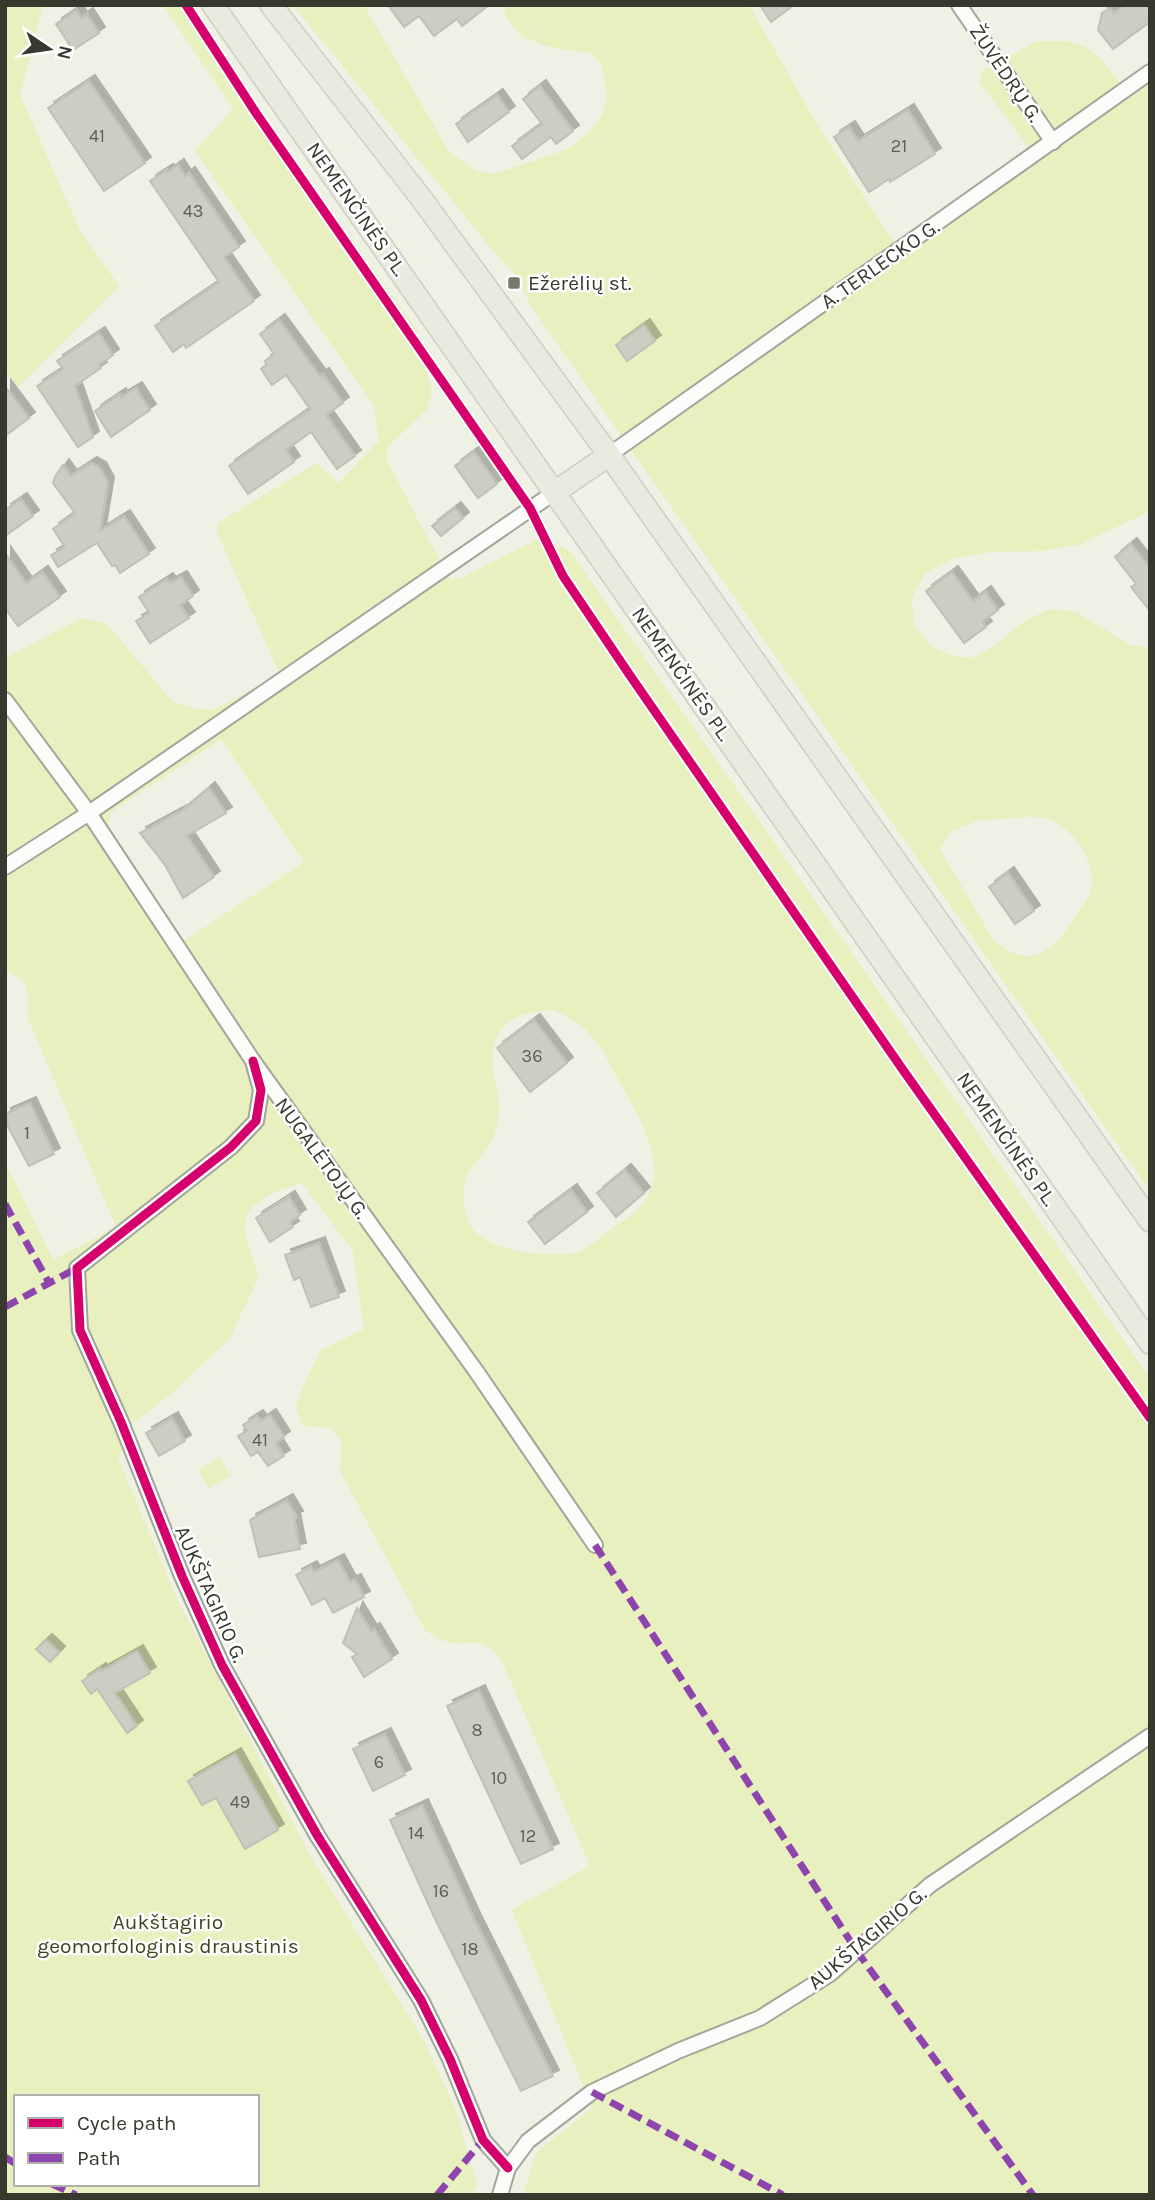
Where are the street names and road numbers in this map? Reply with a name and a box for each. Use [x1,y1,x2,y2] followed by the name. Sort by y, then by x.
[965,20,1048,127] street label: ŽUVĖDRŲ G.
[302,137,412,281] street label: NEMENČINĖS PL.
[816,214,944,314] street label: A. TERLECKO G.
[627,602,737,746] street label: NEMENČINĖS PL.
[952,1067,1062,1211] street label: NEMENČINĖS PL.
[270,1093,374,1223] street label: NUGALĖTOJŲ G.
[170,1522,252,1666] street label: AUKŠTAGIRIO G.
[803,1881,931,1994] street label: AUKŠTAGIRIO G.

